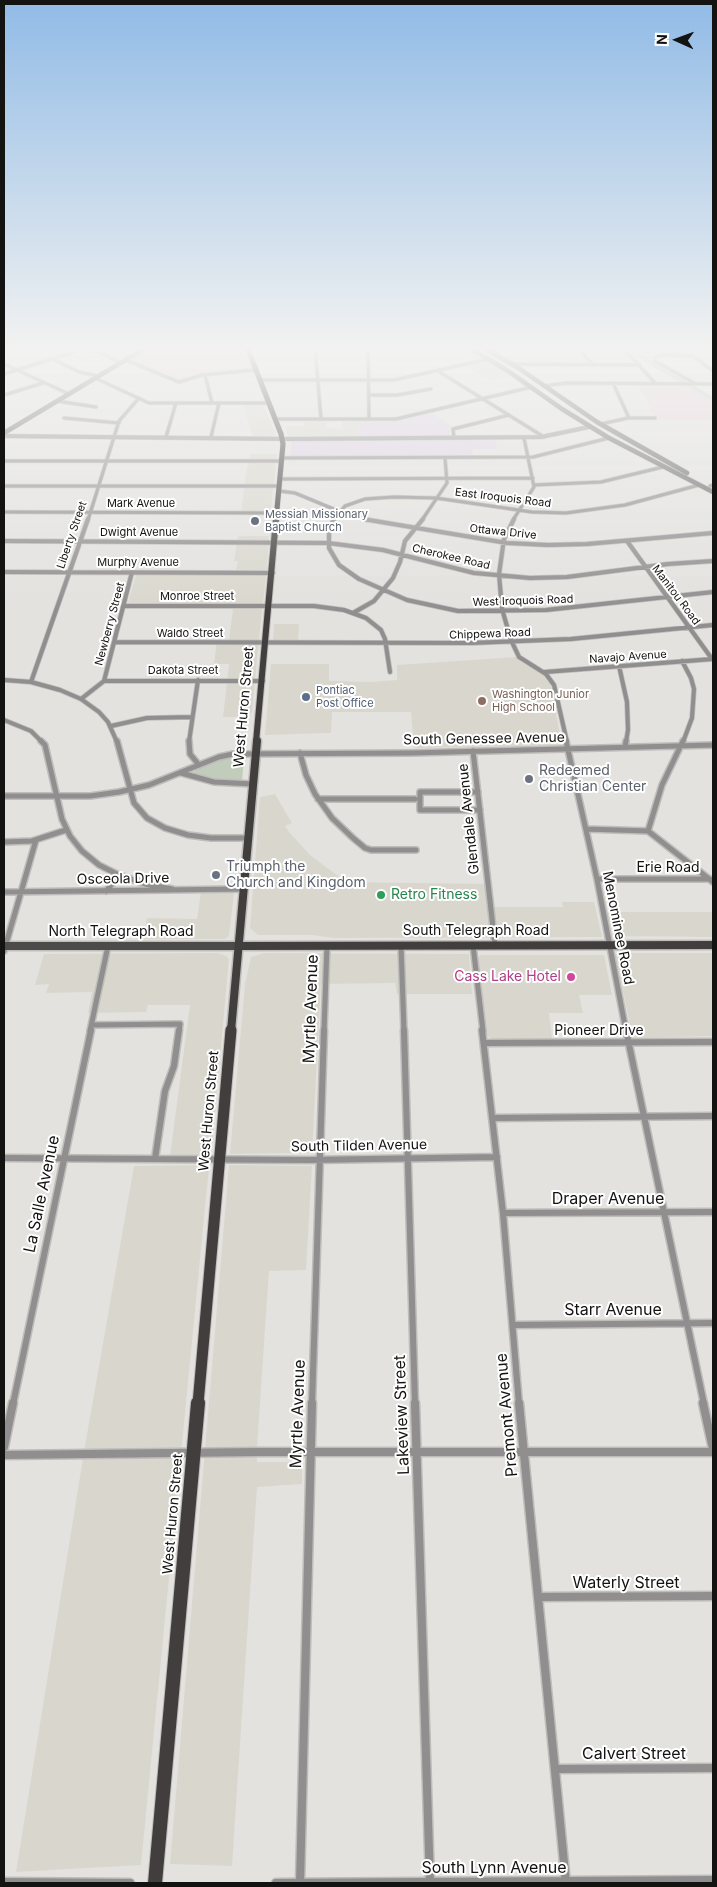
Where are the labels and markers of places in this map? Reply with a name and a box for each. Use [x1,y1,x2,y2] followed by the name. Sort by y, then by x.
[265,508,368,534] place label: Messiah Missionary Baptist Church
[249,515,261,527] marker: Messiah Missionary Baptist Church
[316,684,374,710] place label: Pontiac Post Office
[492,688,589,714] place label: Washington Junior High School
[300,691,312,703] marker: Pontiac Post Office
[476,695,488,707] marker: Washington Junior High School
[539,763,646,796] place label: Redeemed Christian Center
[523,773,535,785] marker: Redeemed Christian Center
[226,859,366,892] place label: Triumph the Church and Kingdom
[210,869,222,881] marker: Triumph the Church and Kingdom
[391,887,477,903] place label: Retro Fitness
[375,889,387,901] marker: Retro Fitness
[454,969,561,985] place label: Cass Lake Hotel
[565,971,577,983] marker: Cass Lake Hotel

